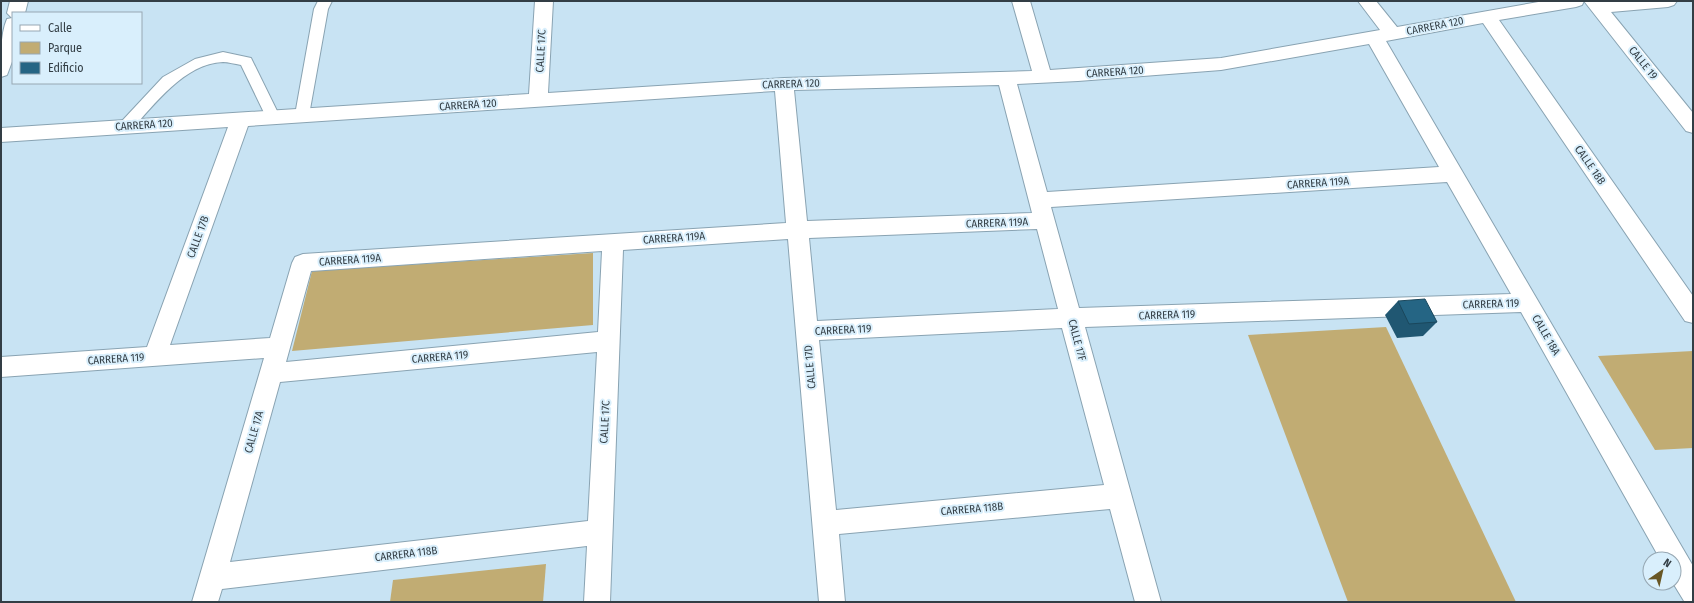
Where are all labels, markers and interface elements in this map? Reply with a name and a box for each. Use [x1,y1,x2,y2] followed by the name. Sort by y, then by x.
[12,12,142,84] legend
[1405,14,1465,38] street label: CARRERA 120
[48,21,72,35] text: Calle
[533,29,549,73] street label: CALLE 17C
[48,41,82,55] text: Parque
[1626,44,1660,82] street label: CALLE 19
[48,61,84,75] text: Edificio
[1086,63,1145,80] street label: CARRERA 120
[762,76,820,92] street label: CARRERA 120
[439,96,498,113] street label: CARRERA 120
[115,116,174,133] street label: CARRERA 120
[1572,143,1608,187] street label: CALLE 18B
[1286,174,1350,192] street label: CARRERA 119A
[184,214,212,260] street label: CALLE 17B
[966,215,1029,231] street label: CARRERA 119A
[642,229,706,247] street label: CARRERA 119A
[318,251,382,269] street label: CARRERA 119A
[1462,297,1520,311] street label: CARRERA 119
[1138,308,1196,322] street label: CARRERA 119
[1529,313,1563,358] street label: CALLE 18A
[1065,318,1089,362] street label: CALLE 17F
[814,322,872,338] street label: CARRERA 119
[802,345,818,389] street label: CALLE 17D
[411,348,469,366] street label: CARRERA 119
[87,351,145,367] street label: CARRERA 119
[597,400,613,444] street label: CALLE 17C
[242,409,266,454] street label: CALLE 17A
[940,500,1004,518] street label: CARRERA 118B
[374,544,438,564] street label: CARRERA 118B
[1642,551,1682,591] north arrow
[1661,556,1674,570] text: N

